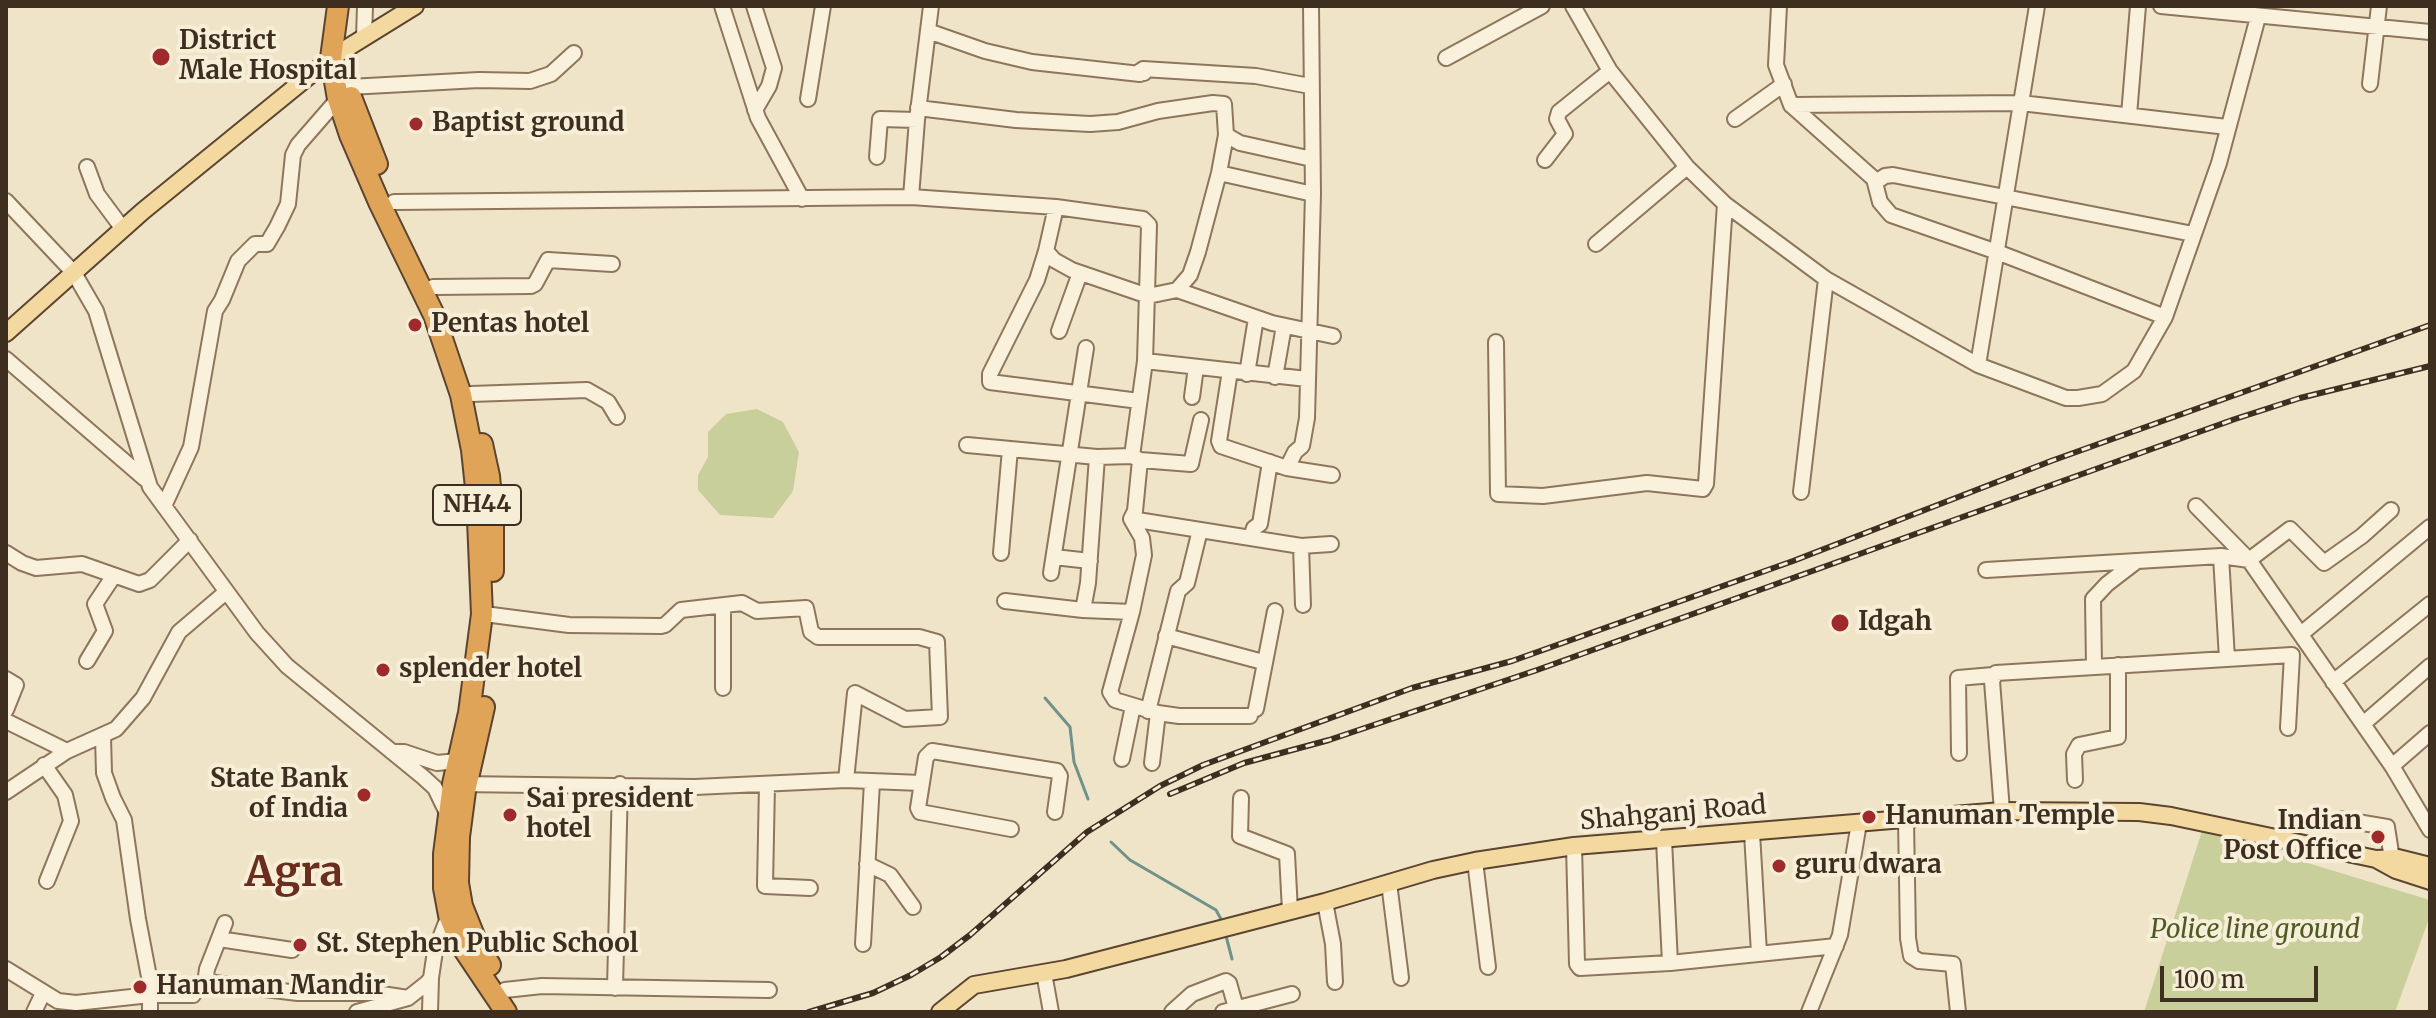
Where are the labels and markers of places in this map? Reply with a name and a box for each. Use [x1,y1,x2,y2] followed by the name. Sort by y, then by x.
[179,26,357,88] place label: District Male Hospital
[150,46,172,68] marker: District Male Hospital
[432,108,625,140] place label: Baptist ground
[407,115,425,133] marker: Baptist ground
[431,309,589,341] place label: Pentas hotel
[406,316,424,334] marker: Pentas hotel
[1858,607,1932,639] place label: Idgah
[1829,612,1851,634] marker: Idgah
[399,654,582,686] place label: splender hotel
[374,661,392,679] marker: splender hotel
[210,764,348,826] place label: State Bank of India
[526,784,694,846] place label: Sai president hotel
[355,786,373,804] marker: State Bank of India
[1885,801,2115,833] place label: Hanuman Temple
[501,806,519,824] marker: Sai president hotel
[2223,806,2362,868] place label: Indian Post Office
[1860,808,1878,826] marker: Hanuman Temple
[2369,828,2387,846] marker: Indian Post Office
[1795,850,1942,882] place label: guru dwara
[1770,857,1788,875] marker: guru dwara
[316,929,638,961] place label: St. Stephen Public School
[291,936,309,954] marker: St. Stephen Public School
[156,971,385,1003] place label: Hanuman Mandir
[131,978,149,996] marker: Hanuman Mandir

